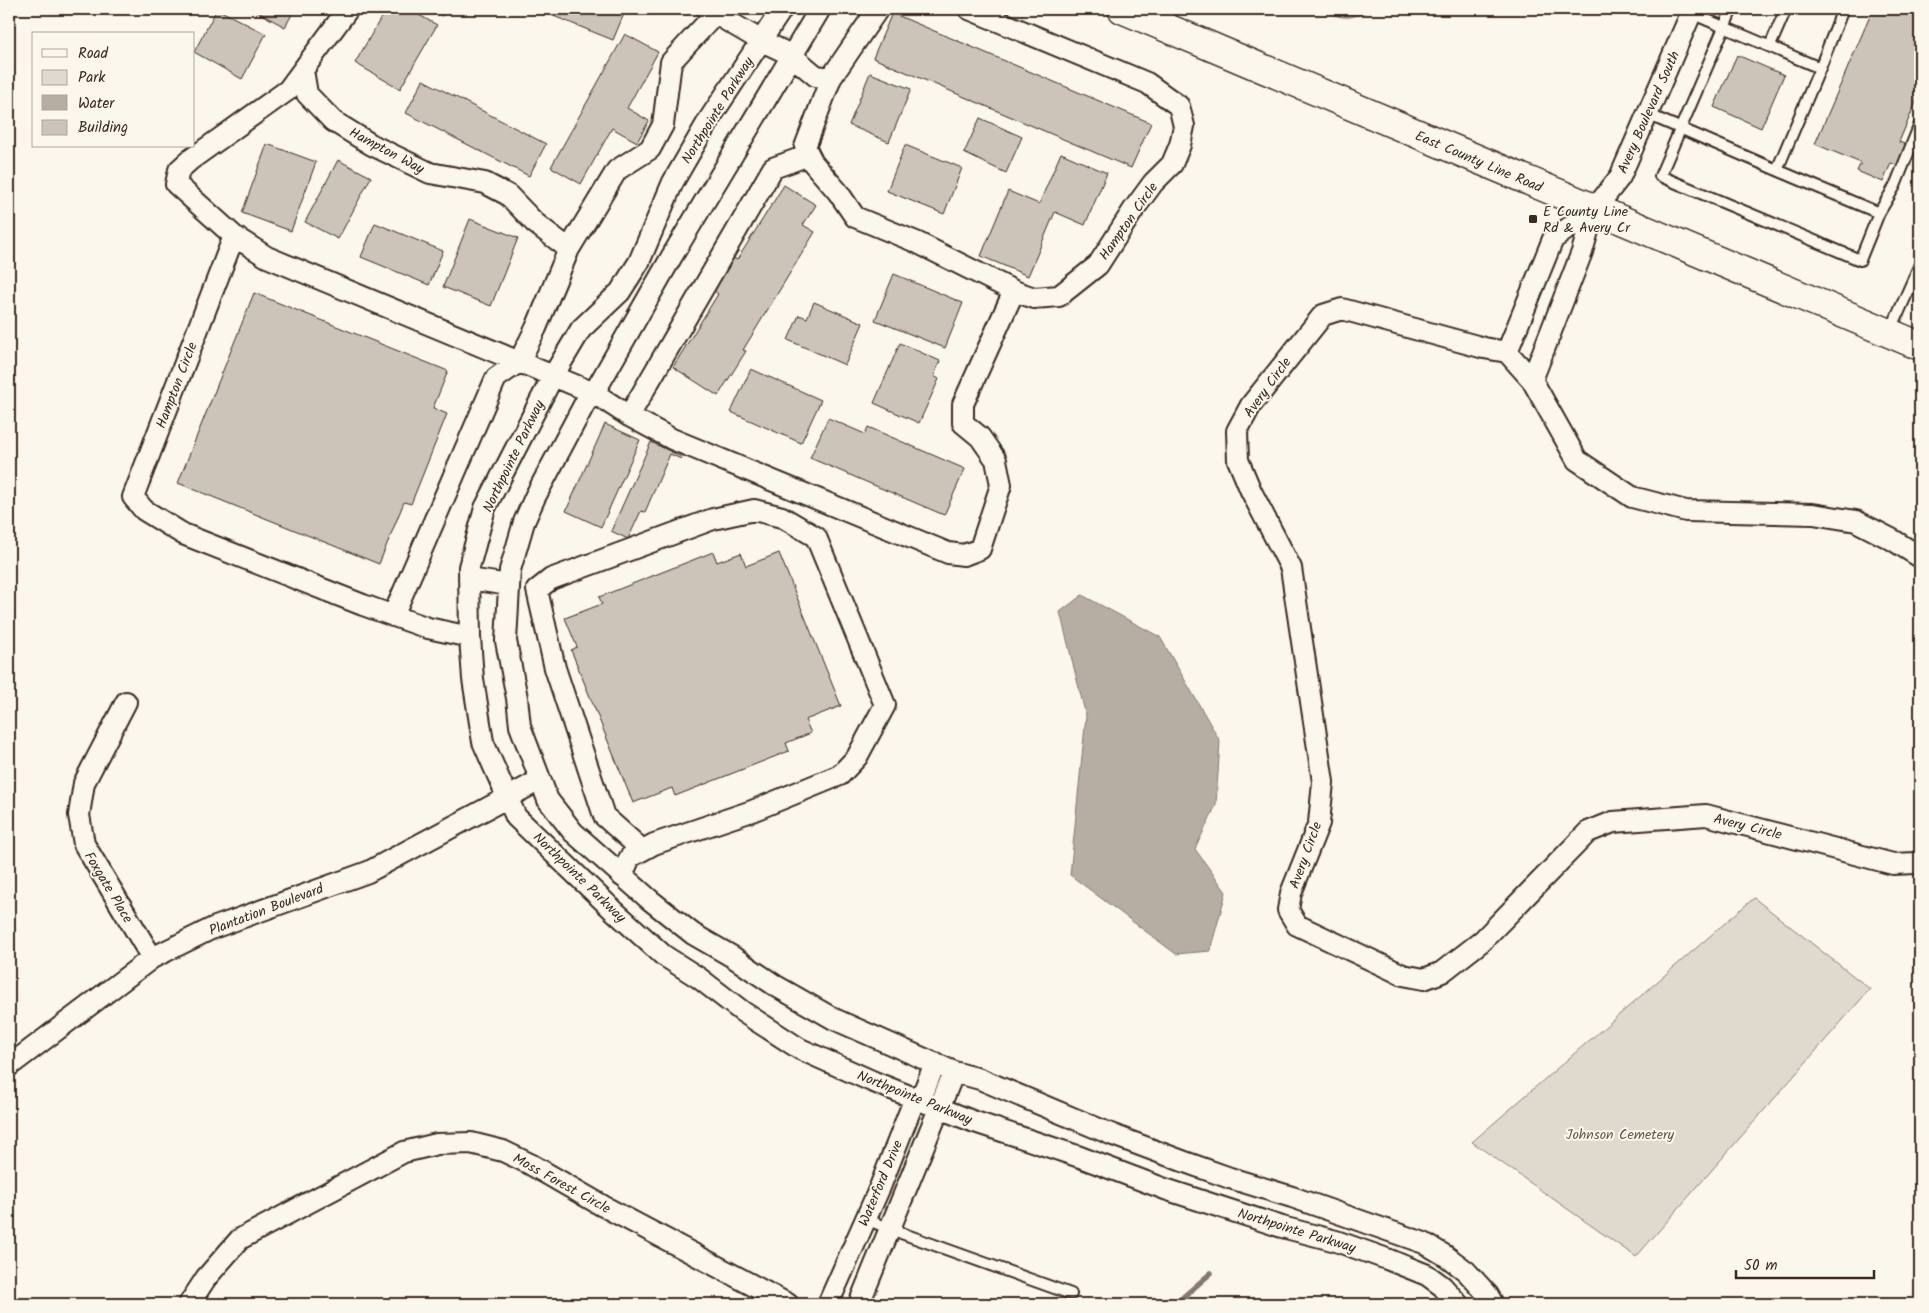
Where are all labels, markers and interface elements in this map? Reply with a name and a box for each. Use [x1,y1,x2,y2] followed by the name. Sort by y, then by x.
[32,32,195,148] legend
[78,42,109,66] text: Road
[1612,47,1686,177] street label: Avery Boulevard South
[676,52,760,168] street label: Northpointe Parkway
[78,66,106,90] text: Park
[78,92,115,116] text: Water
[78,116,128,140] text: Building
[345,122,429,180] street label: Hampton Way
[1411,125,1547,199] street label: East County Line Road
[1094,177,1164,265] street label: Hampton Circle
[1543,201,1631,239] place label: E County Line Rd & Avery Cr
[1527,213,1539,225] marker: E County Line Rd & Avery Cr
[150,338,204,432] street label: Hampton Circle
[1238,352,1298,422] street label: Avery Circle
[477,396,551,516] street label: Northpointe Parkway
[1711,808,1785,846] street label: Avery Circle
[1284,818,1328,892] street label: Avery Circle
[528,827,631,928] street label: Northpointe Parkway
[78,847,139,928] street label: Foxgate Place
[206,878,328,942] street label: Plantation Boulevard
[854,1065,976,1131] street label: Northpointe Parkway
[1566,1124,1675,1146] park label: Johnson Cemetery
[853,1136,909,1230] street label: Waterford Drive
[509,1148,615,1220] street label: Moss Forest Circle
[1235,1203,1359,1260] street label: Northpointe Parkway
[1736,1248,1874,1280] scale bar
[1744,1254,1778,1278] text: 50 m

